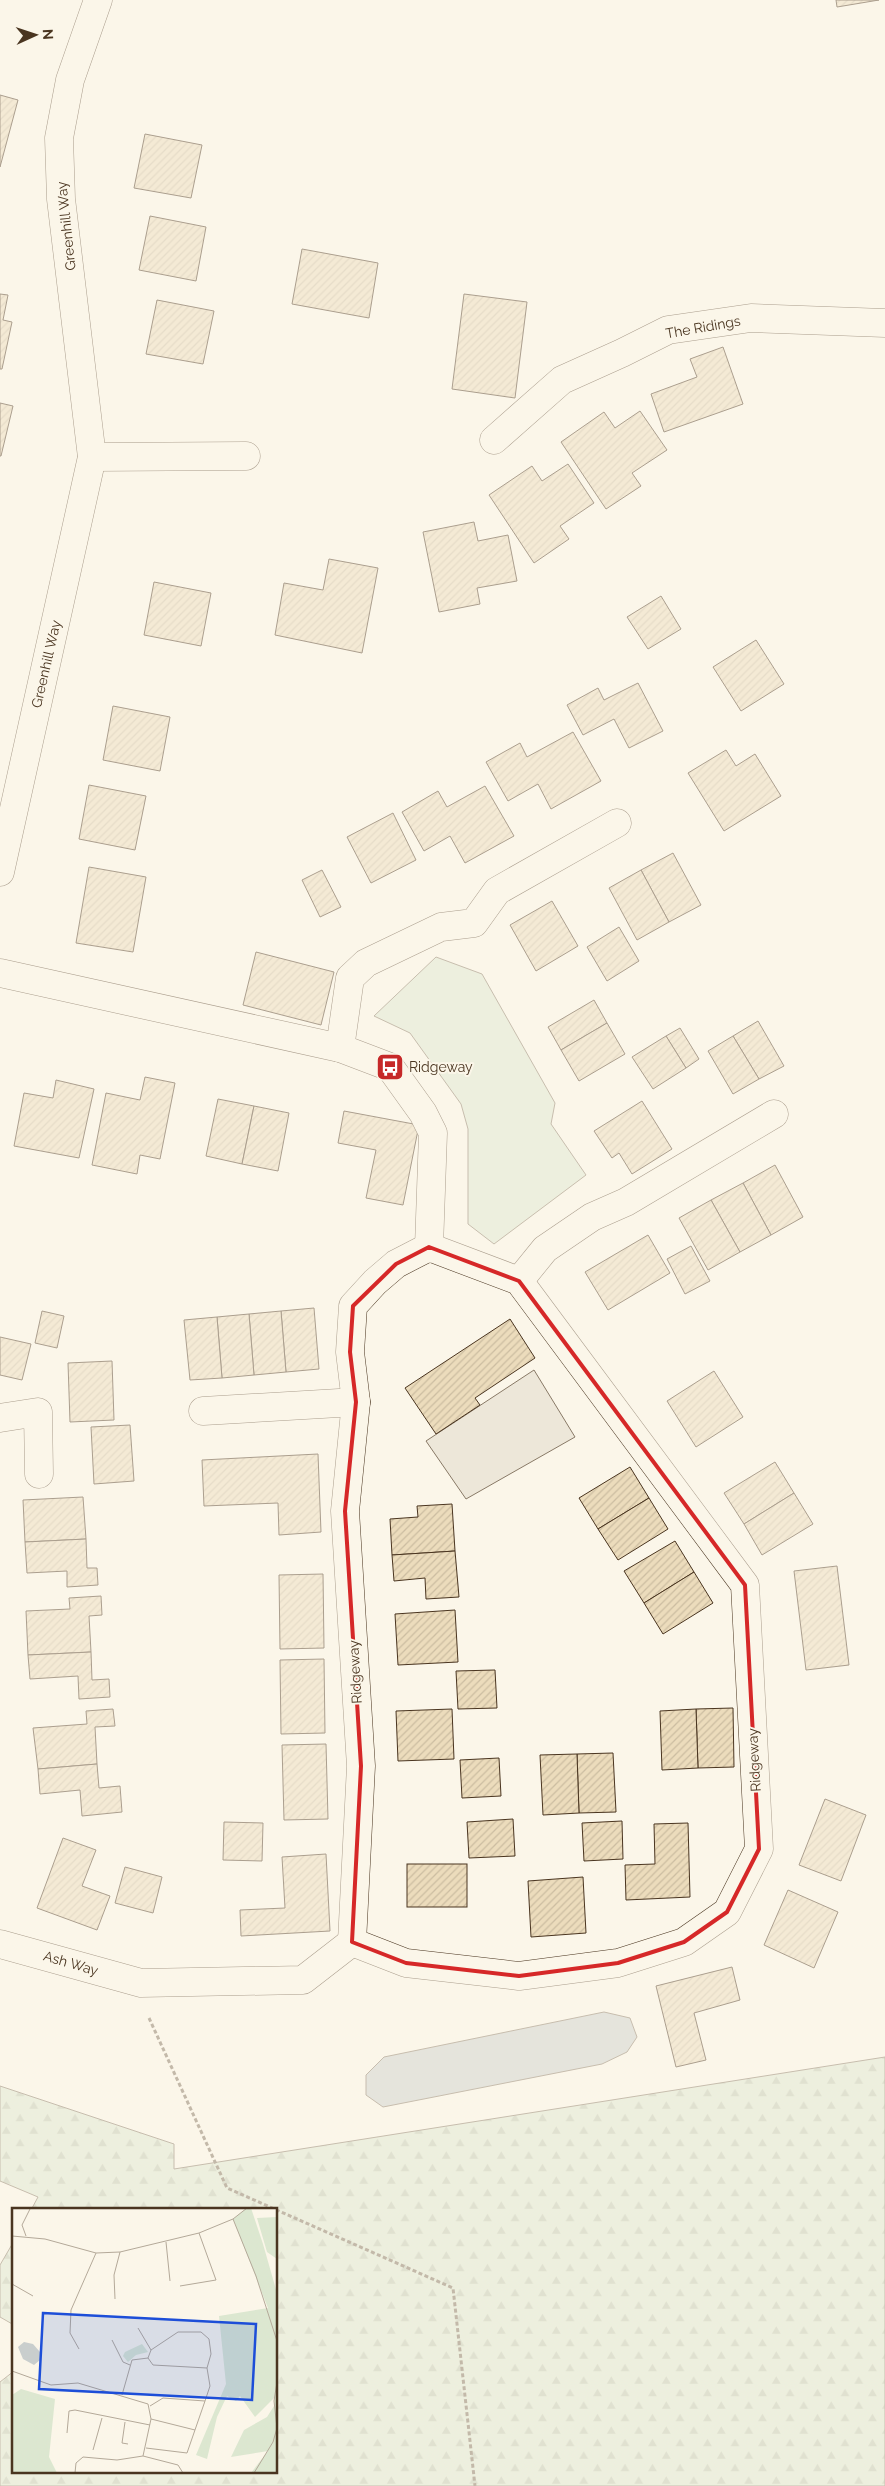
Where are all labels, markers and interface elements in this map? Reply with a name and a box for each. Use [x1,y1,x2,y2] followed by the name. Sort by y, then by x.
[10,10,60,60] north arrow
[40,29,56,40] text: N
[53,180,79,271] street label: Greenhill Way
[664,312,742,341] street label: The Ridings
[28,618,64,710] street label: Greenhill Way
[375,1052,405,1082] bus stop icon: Ridgeway
[409,1059,473,1075] place label: Ridgeway
[345,1639,365,1704] street label: Ridgeway
[744,1727,764,1792] street label: Ridgeway
[42,1948,101,1979] street label: Ash Way
[12,2208,278,2474] inset map

